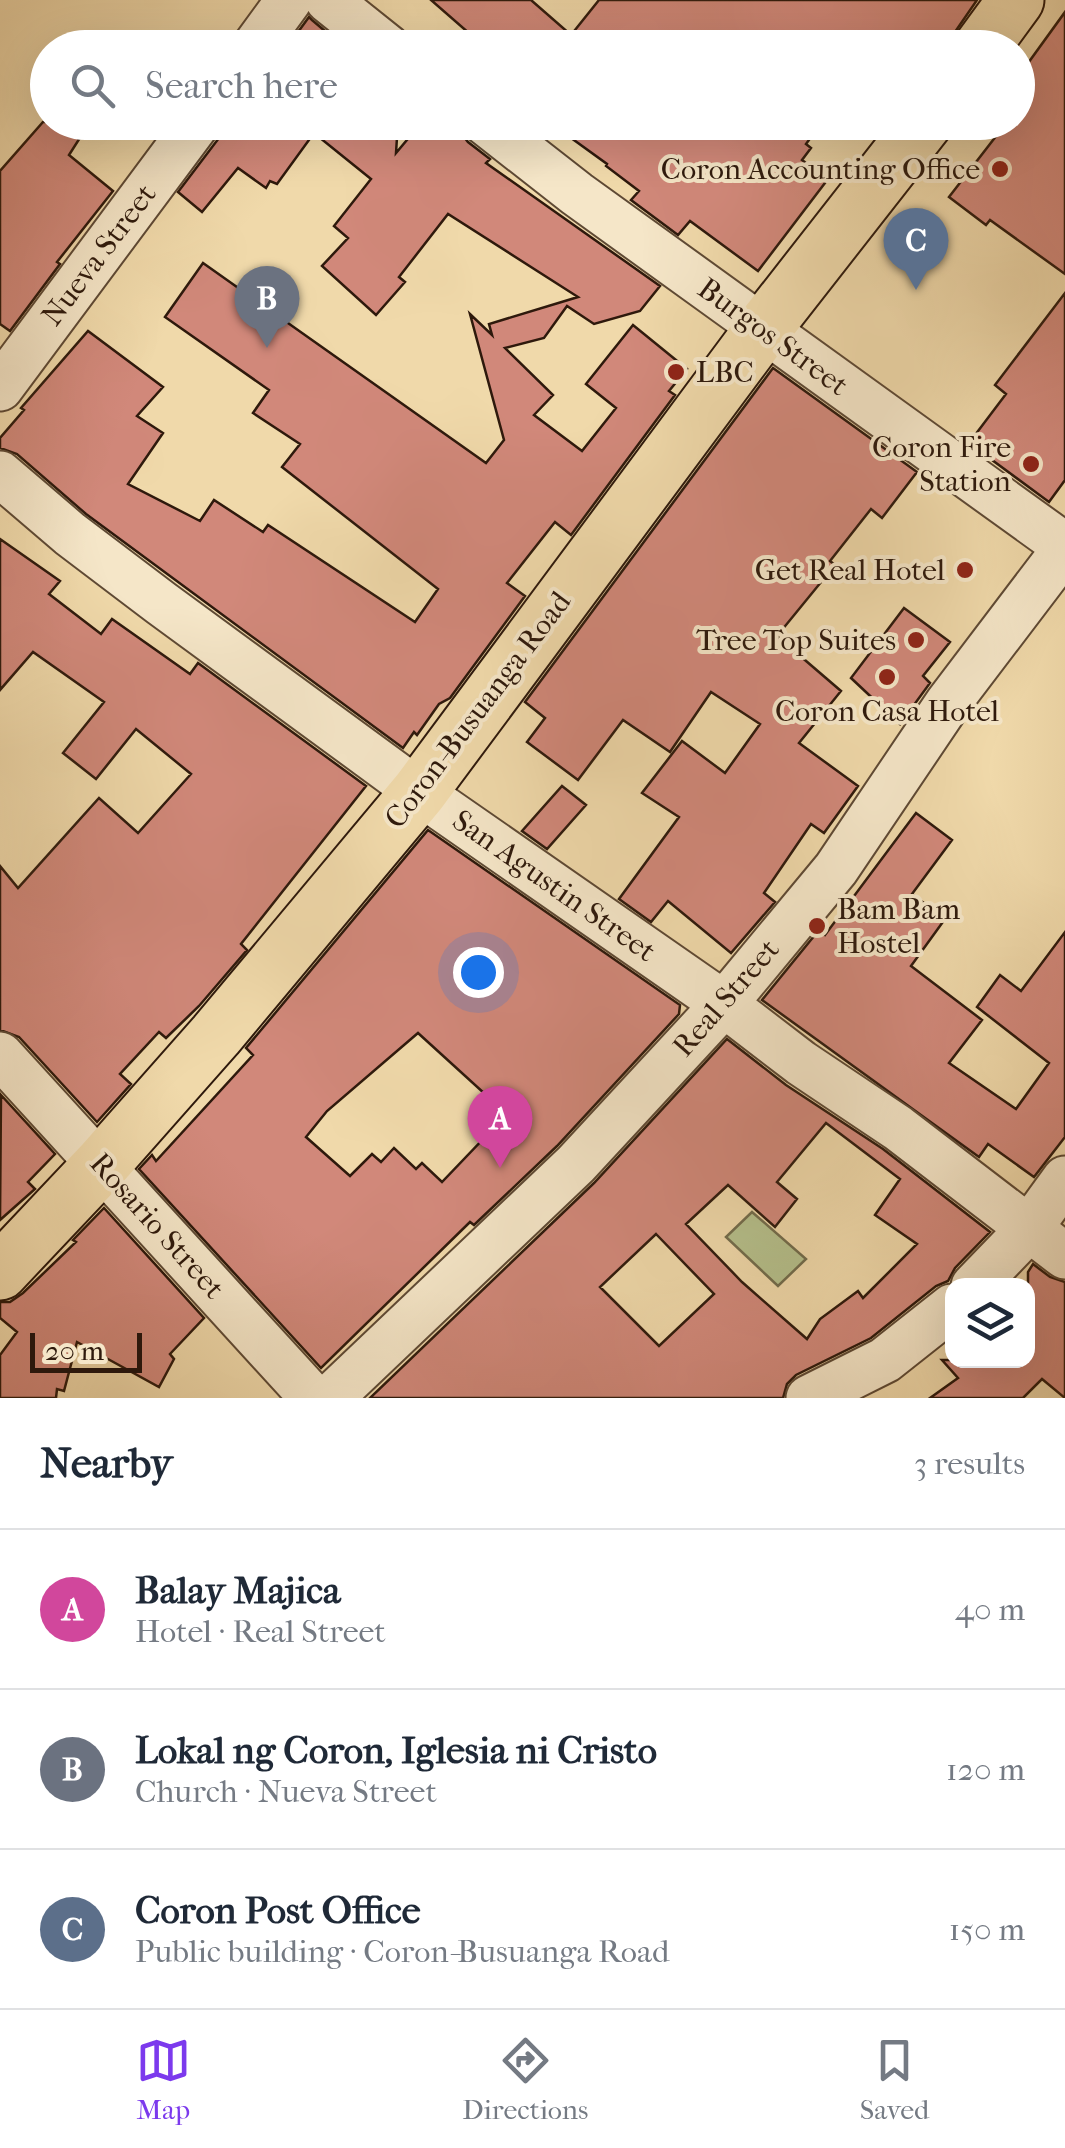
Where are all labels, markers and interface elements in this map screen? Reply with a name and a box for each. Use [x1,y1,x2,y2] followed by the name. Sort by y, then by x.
[30,30,1035,140] search box
[65,58,120,113] icon: search
[145,63,338,108] text: Search here
[661,152,980,187] place label: Coron Accounting Office
[989,158,1011,180] marker: Coron Accounting Office
[35,177,164,333] street label: Nueva Street
[884,208,948,290] pin: C
[234,266,300,348] pin: B
[691,271,855,403] street label: Burgos Street
[696,355,754,390] place label: LBC
[665,361,687,383] marker: LBC
[872,430,1012,499] place label: Coron Fire Station
[1020,453,1042,475] marker: Coron Fire Station
[755,553,945,588] place label: Get Real Hotel
[954,559,976,581] marker: Get Real Hotel
[378,584,579,835] street label: Coron-Busuanga Road
[696,623,896,658] place label: Tree Top Suites
[905,629,927,651] marker: Tree Top Suites
[876,666,898,688] marker: Coron Casa Hotel
[775,694,999,729] place label: Coron Casa Hotel
[446,803,663,969] street label: San Agustin Street
[837,892,960,961] place label: Bam Bam Hostel
[806,915,828,937] marker: Bam Bam Hostel
[666,932,787,1064] street label: Real Street
[453,947,504,998] your location
[468,1086,532,1168] pin: A
[83,1146,232,1306] street label: Rosario Street
[945,1278,1035,1368] map controls
[945,1278,1035,1368] button: layers
[30,1328,142,1372] scale bar
[45,1334,104,1367] text: 20 m
[40,1439,172,1488] text: Nearby
[914,1445,1025,1482] text: 3 results
[135,1568,341,1613] text: Balay Majica
[62,1591,83,1628] text: A
[955,1591,1025,1628] text: 40 m
[135,1613,386,1650] text: Hotel · Real Street
[135,1728,657,1773] text: Lokal ng Coron, Iglesia ni Cristo
[62,1751,83,1788] text: B
[946,1751,1025,1788] text: 120 m
[135,1773,437,1810] text: Church · Nueva Street
[135,1888,421,1933] text: Coron Post Office
[62,1911,83,1948] text: C
[949,1911,1025,1948] text: 150 m
[135,1933,669,1970] text: Public building · Coron-Busuanga Road
[136,2033,191,2126] tab: Map
[462,2033,588,2126] tab: Directions
[860,2033,929,2126] tab: Saved

